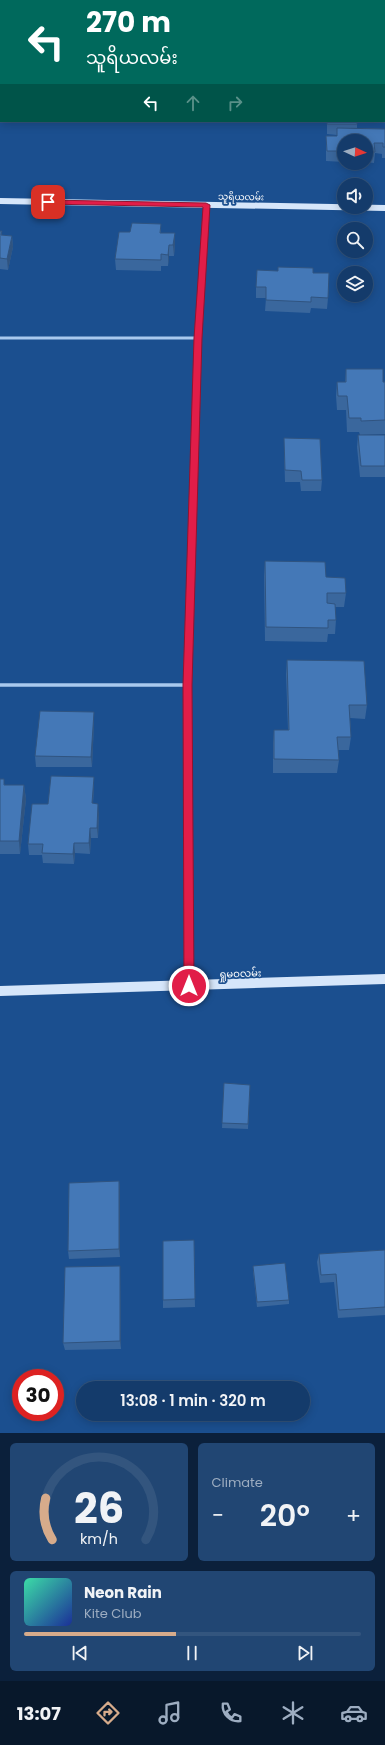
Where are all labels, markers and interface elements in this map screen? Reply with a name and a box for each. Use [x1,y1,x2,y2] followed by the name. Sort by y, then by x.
[86,3,171,42] text: 270 m
[20,16,72,68] icon: left
[86,45,178,70] text: သူရိယလမ်း
[140,92,162,114] icon: left
[182,92,204,114] icon: ahead
[224,92,246,114] icon: right
[337,134,373,170] north arrow
[337,134,373,302] map controls
[337,178,373,214] button: sound
[31,185,65,219] pin
[218,190,264,204] street label: သူရိယလမ်း
[37,191,59,213] icon: arrive
[337,222,373,258] button: search
[337,266,373,302] button: layers
[168,965,210,1007] position arrow
[219,965,262,983] street label: ရှုမဝလမ်း
[12,1369,64,1421] speed limit sign: 30
[120,1390,266,1411] text: 13:08 · 1 min · 320 m
[212,1473,263,1492] text: Climate
[74,1479,124,1538] text: 26
[260,1494,310,1537] text: 20°
[212,1500,224,1531] text: −
[346,1500,361,1531] text: +
[80,1529,118,1549] text: km/h
[84,1582,162,1603] text: Neon Rain
[84,1604,142,1623] text: Kite Club
[69,1642,91,1664] icon: previous
[181,1642,203,1664] icon: pause
[294,1642,316,1664] icon: next
[94,1699,122,1727] icon: directions
[156,1699,184,1727] icon: music
[217,1699,245,1727] icon: phone
[279,1699,307,1727] icon: climate
[340,1699,368,1727] icon: car
[17,1701,61,1726] text: 13:07

